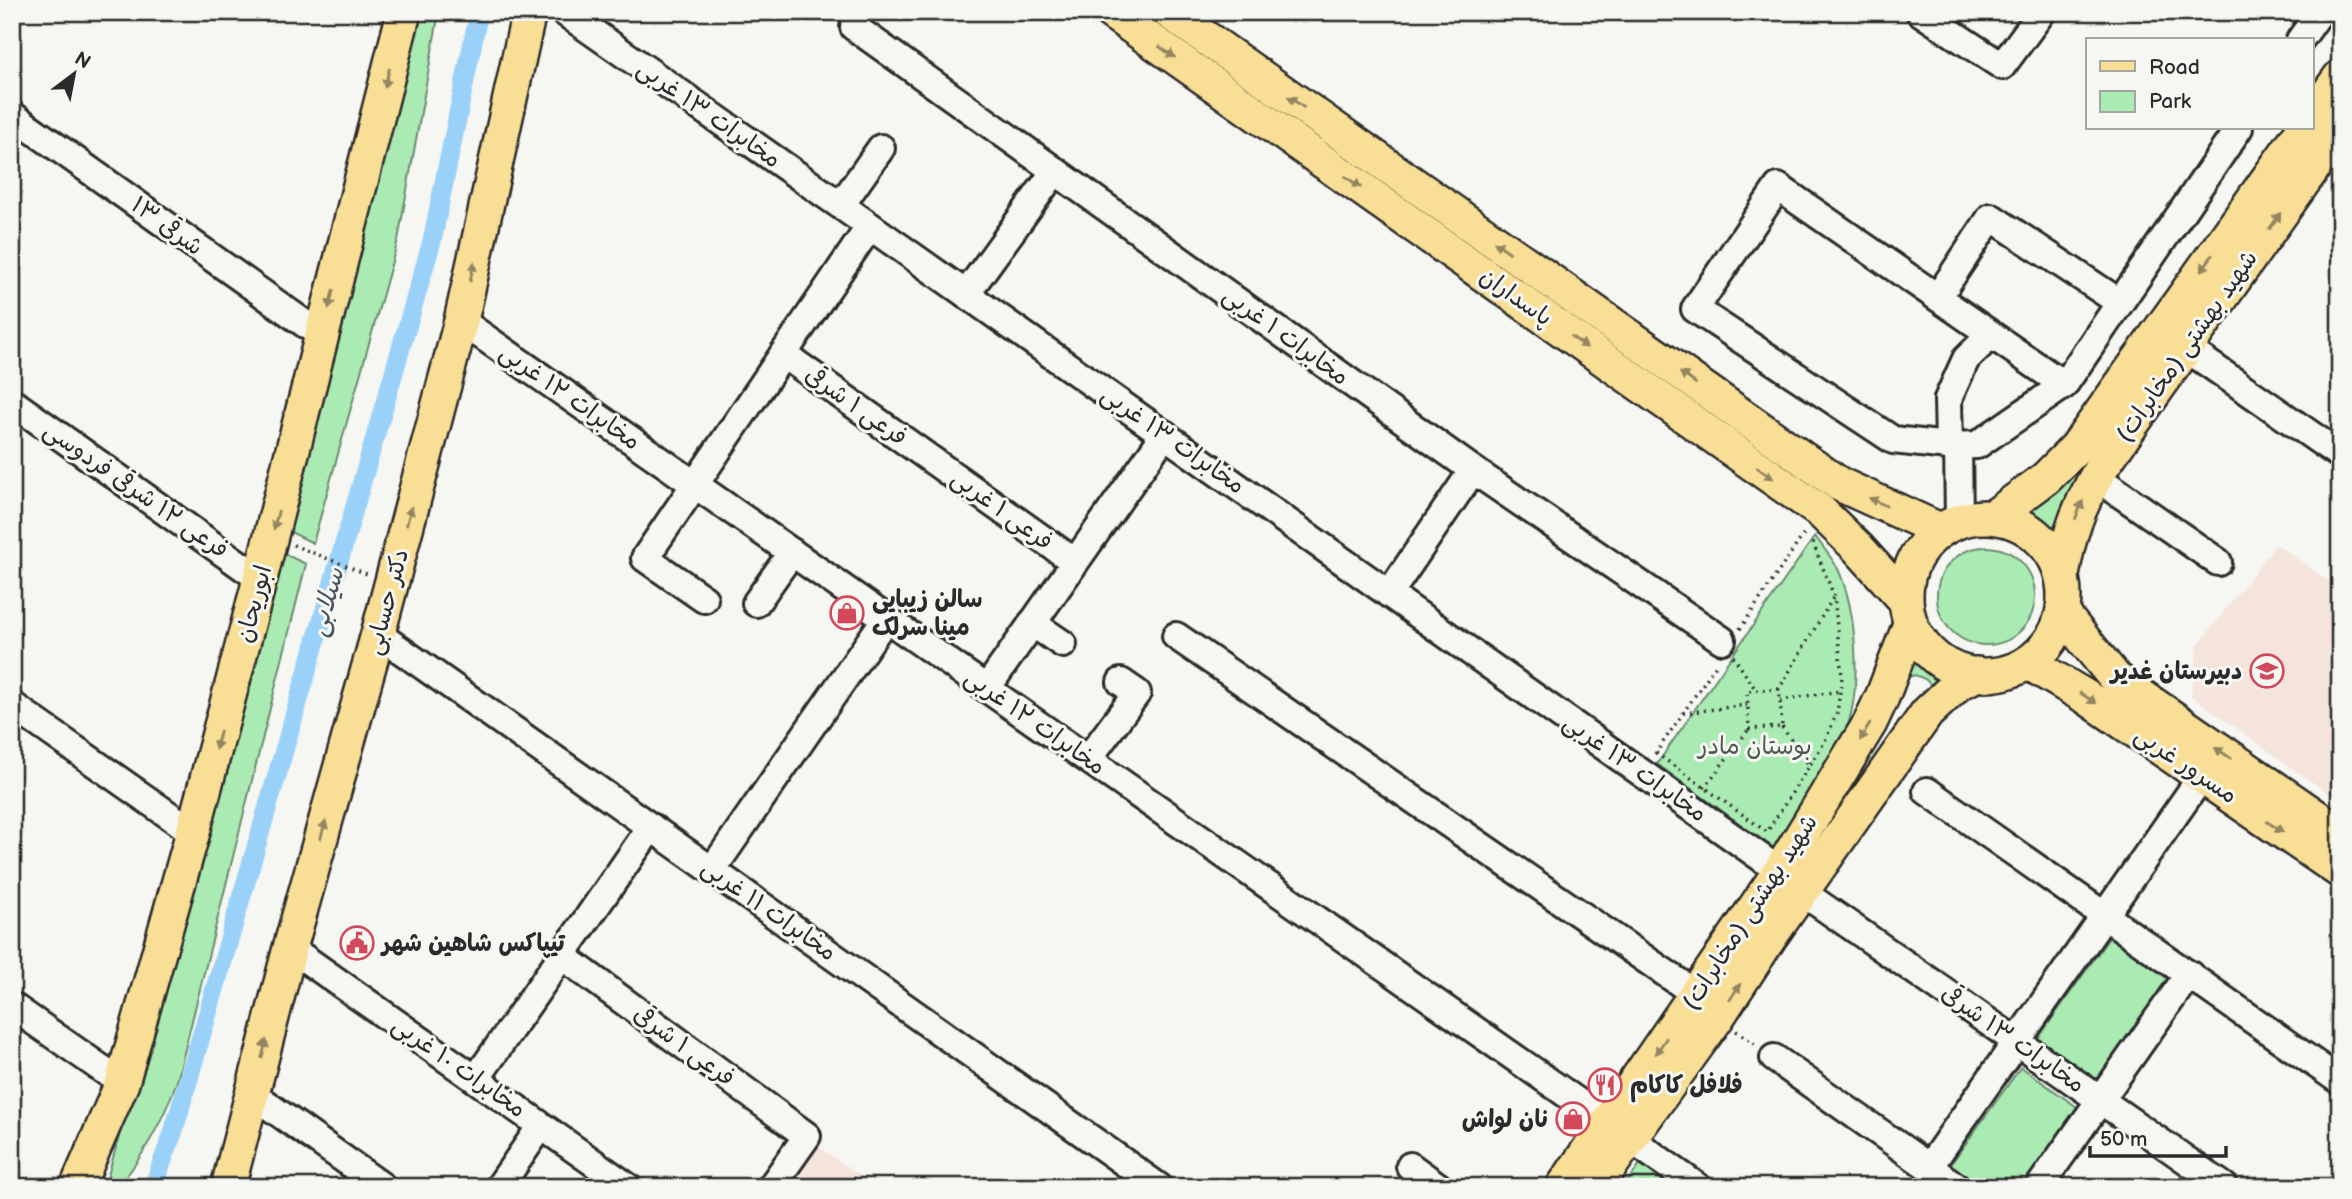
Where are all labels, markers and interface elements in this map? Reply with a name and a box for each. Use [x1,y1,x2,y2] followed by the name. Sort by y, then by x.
[38,38,108,108] north arrow
[2086,38,2314,130] legend
[1158,44,1176,58] one-way arrow
[70,47,94,74] text: N
[632,54,786,174] street label: مخابرات ۱۳ غربی
[2149,55,2200,80] text: Road
[381,68,392,90] one-way arrow
[2149,89,2192,114] text: Park
[1287,95,1305,109] one-way arrow
[1344,175,1362,189] one-way arrow
[125,189,209,262] street label: ۱۳ شرقی
[2268,212,2282,230] one-way arrow
[1493,240,1511,254] one-way arrow
[2110,245,2264,447] street label: شهید بهشتی (مخابرات)
[2201,254,2215,272] one-way arrow
[466,261,477,283] one-way arrow
[1474,262,1558,332] street label: پاسداران
[1217,280,1355,392] street label: مخابرات ۱ غربی
[325,288,336,310] one-way arrow
[1570,335,1588,349] one-way arrow
[494,338,646,456] street label: مخابرات ۱۲ غربی
[799,359,913,452] street label: فرعی ۱ شرقی
[1679,371,1697,385] one-way arrow
[1096,380,1250,500] street label: مخابرات ۱۳ غربی
[38,415,235,565] street label: فرعی ۱۲ شرقی فردوسی
[946,463,1058,557] street label: فرعی ۱ غربی
[1756,465,1774,479] one-way arrow
[1868,497,1888,508] one-way arrow
[2074,500,2085,521] one-way arrow
[405,505,415,526] one-way arrow
[270,509,281,531] one-way arrow
[359,546,415,658] street label: دکتر حسابی
[230,562,278,646] street label: ابوریحان
[303,563,352,640] water label: سیلابی
[872,585,983,642] place label: سالن زیبایی مینا سرلک
[828,594,866,632] shop icon: سالن زیبایی مینا سرلک
[2248,652,2286,690] school or university icon: دبیرستان غدیر
[2109,657,2242,686] place label: دبیرستان غدیر
[959,663,1111,781] street label: مخابرات ۱۲ غربی
[2078,692,2097,705] one-way arrow
[1558,708,1712,828] street label: مخابرات ۱۳ غربی
[2129,720,2243,810] street label: مسرور غربی
[1858,722,1871,741] one-way arrow
[212,729,223,751] one-way arrow
[1696,732,1812,761] park label: بوستان مادر
[2213,747,2232,760] one-way arrow
[1676,809,1824,1015] street label: شهید بهشتی (مخابرات)
[318,819,329,841] one-way arrow
[2266,820,2284,834] one-way arrow
[696,853,842,967] street label: مخابرات ۱۱ غربی
[338,924,376,962] public building icon: تیپاکس شاهین شهر
[380,929,566,958] place label: تیپاکس شاهین شهر
[1936,978,2091,1099] street label: مخابرات ۱۳ شرقی
[1728,982,1741,1002] one-way arrow
[628,999,741,1093] street label: فرعی ۱ شرقی
[386,1010,532,1124] street label: مخابرات ۱۰ غربی
[1654,1037,1668,1055] one-way arrow
[259,1038,270,1060] one-way arrow
[1586,1066,1624,1104] restaurant icon: فلافل کاکام
[1630,1071,1743,1103] place label: فلافل کاکام
[1554,1100,1592,1138] shop icon: نان لواش
[1462,1105,1548,1135] place label: نان لواش
[2090,1115,2226,1159] scale bar
[2100,1127,2147,1152] text: 50 m

